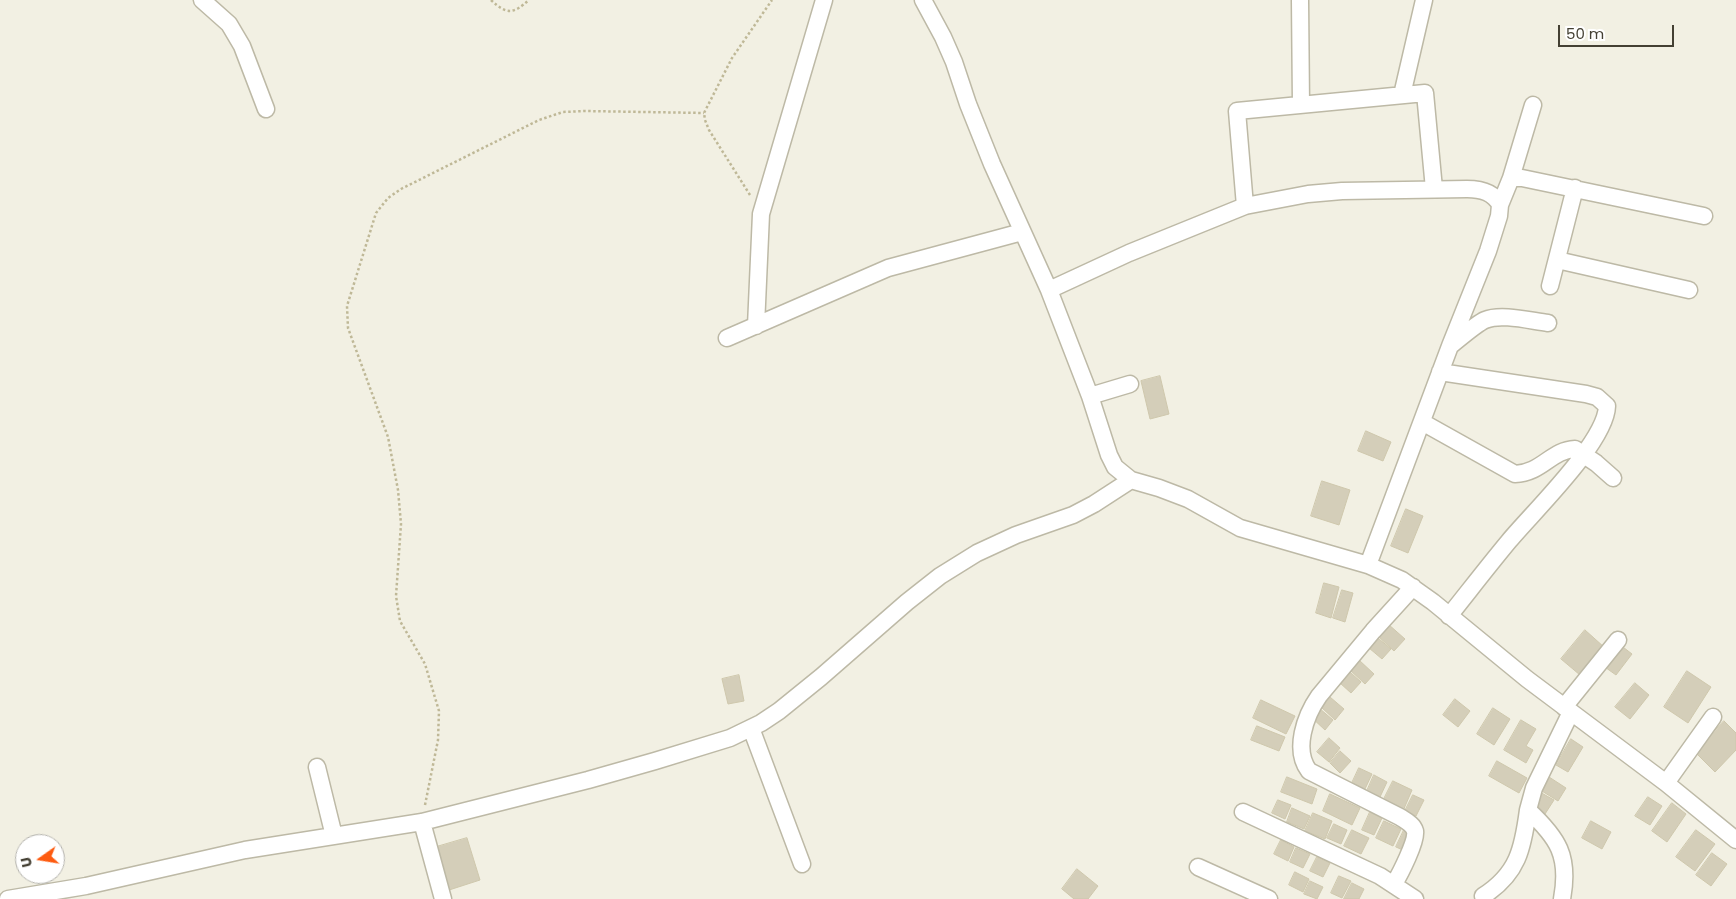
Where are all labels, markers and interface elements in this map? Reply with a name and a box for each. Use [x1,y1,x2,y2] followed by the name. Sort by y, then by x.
[1561,15,1677,47] scale bar
[1566,23,1604,44] text: 50 m
[15,834,65,884] north arrow
[16,855,37,869] text: U

